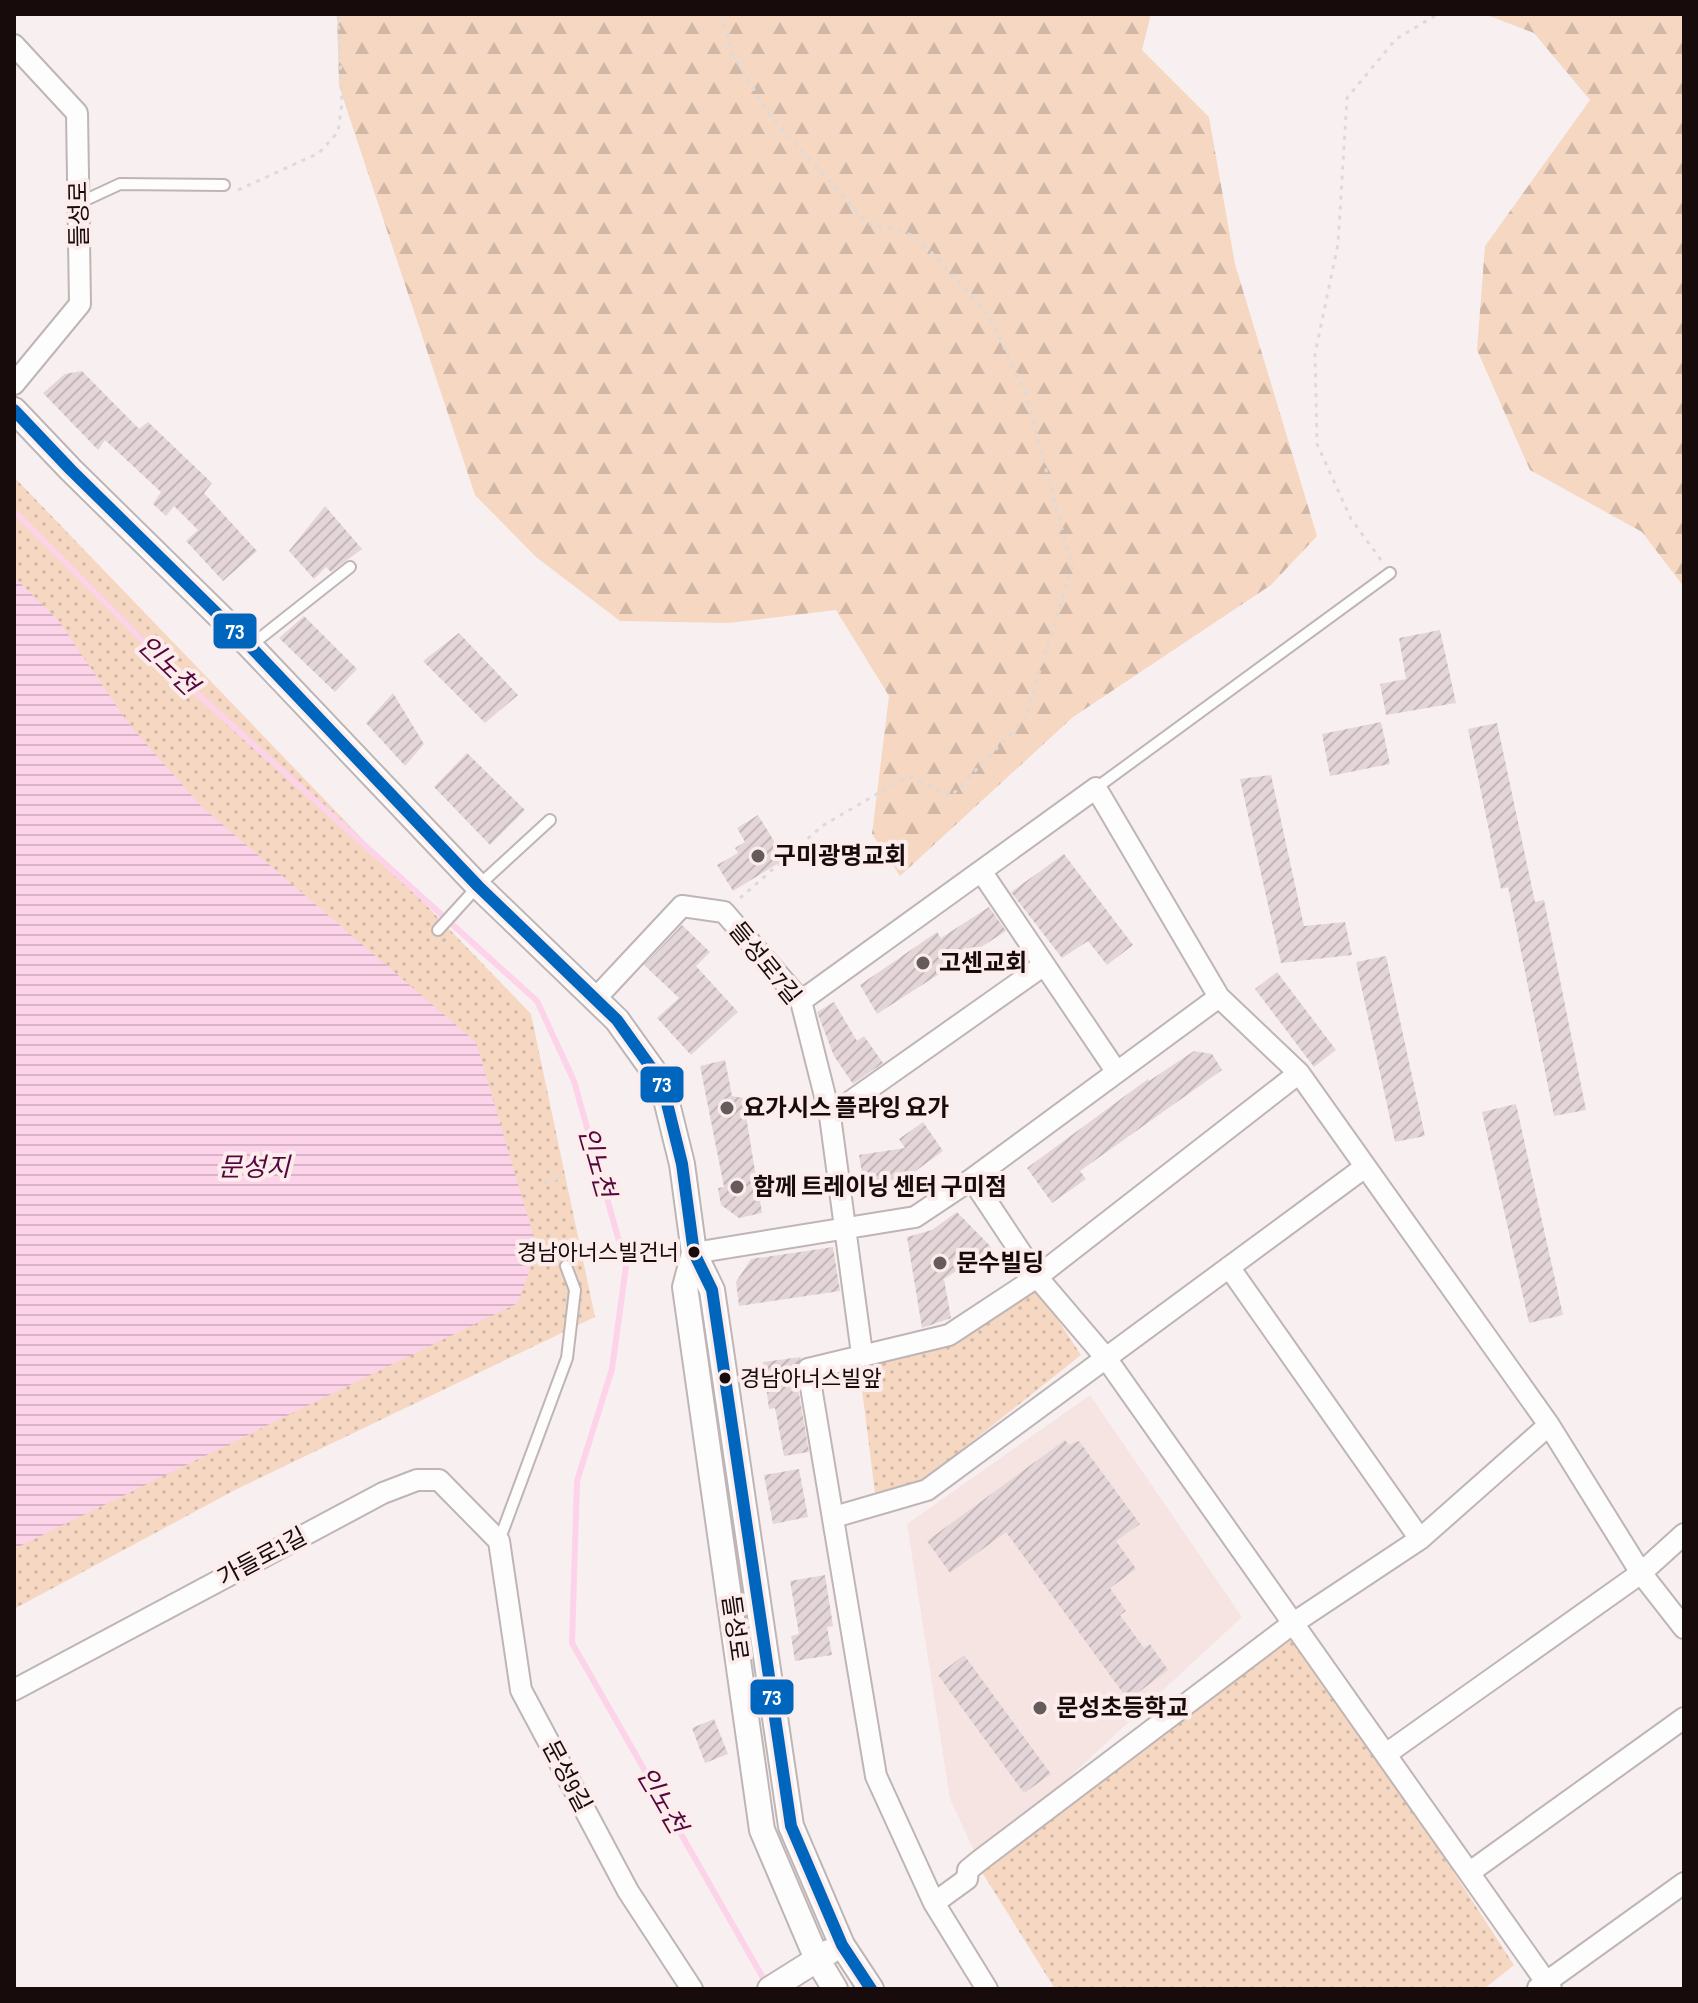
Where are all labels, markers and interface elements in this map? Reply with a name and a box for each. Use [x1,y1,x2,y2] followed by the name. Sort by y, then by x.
[64,181,95,247] street label: 들성로
[212,612,258,650] line badge: 73
[225,619,245,646] text: 73
[130,630,206,704] water label: 인노천
[774,842,906,871] place label: 구미광명교회
[749,847,767,865] marker: 구미광명교회
[723,916,807,1010] street label: 들성로7길
[939,949,1027,978] place label: 고센교회
[914,954,932,972] marker: 고센교회
[639,1065,685,1104] line badge: 73
[652,1072,672,1099] text: 73
[743,1094,949,1123] place label: 요가시스 플라잉 요가
[718,1099,736,1117] marker: 요가시스 플라잉 요가
[571,1124,621,1204] water label: 인노천
[218,1153,292,1184] water label: 문성지
[753,1173,1007,1202] place label: 함께 트레이닝 센터 구미점
[728,1178,746,1196] marker: 함께 트레이닝 센터 구미점
[517,1240,679,1267] place label: 경남아너스빌건너
[686,1244,702,1260] marker: 경남아너스빌건너
[956,1249,1044,1278] place label: 문수빌딩
[931,1254,949,1272] marker: 문수빌딩
[740,1366,882,1393] place label: 경남아너스빌앞
[717,1370,733,1386] marker: 경남아너스빌앞
[213,1522,312,1593] street label: 가들로1길
[716,1593,753,1663] street label: 들성로
[749,1678,795,1716] line badge: 73
[762,1685,782,1712] text: 73
[1056,1694,1188,1723] place label: 문성초등학교
[1031,1699,1049,1717] marker: 문성초등학교
[536,1735,597,1817] street label: 문성9길
[629,1762,694,1842] water label: 인노천

